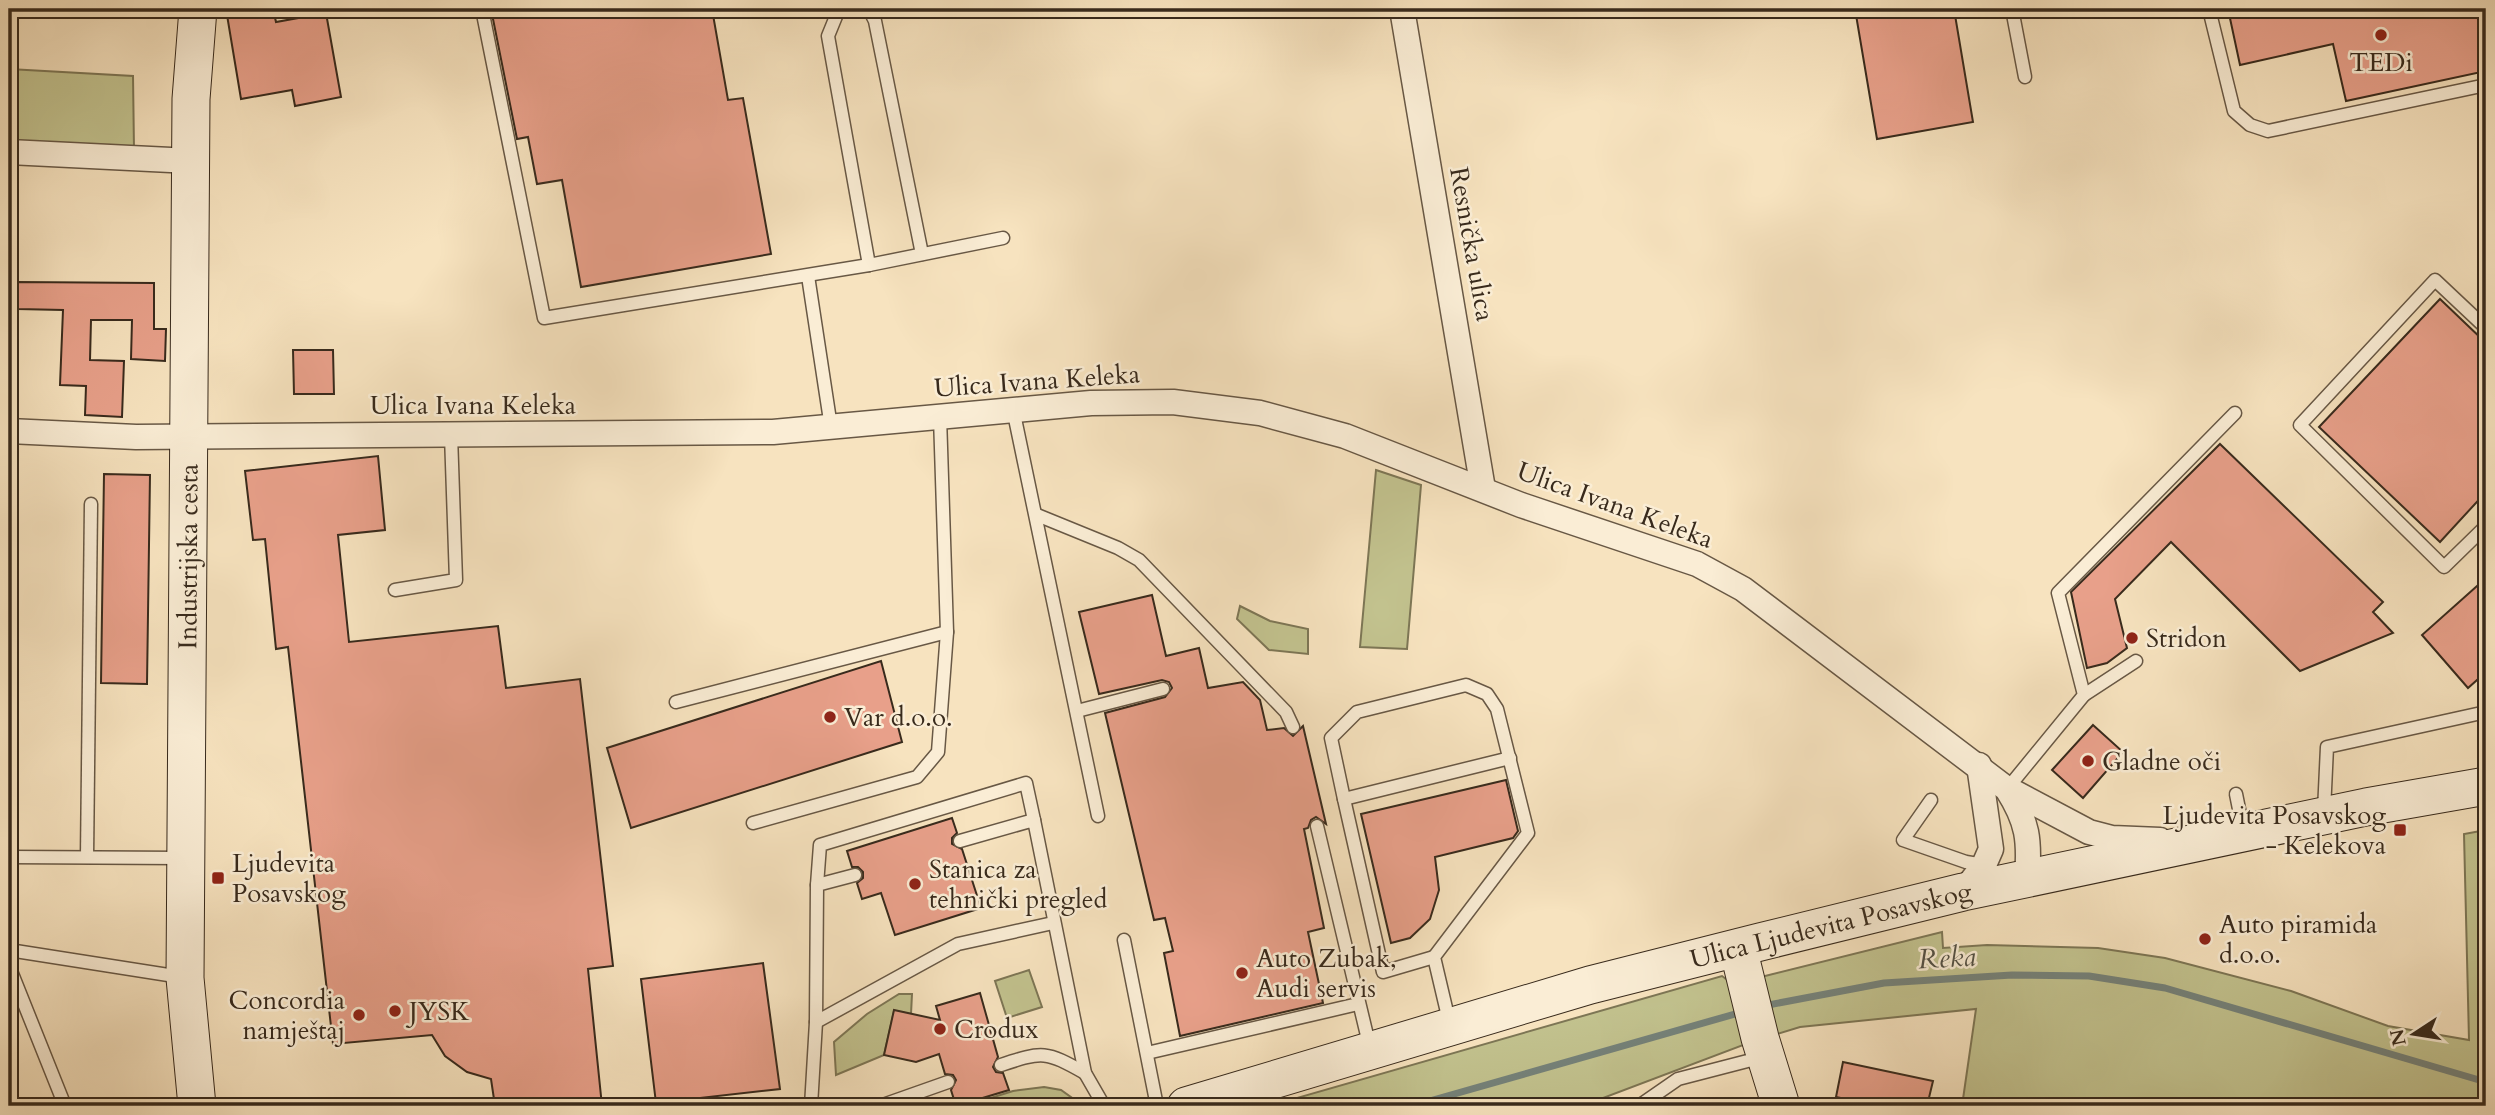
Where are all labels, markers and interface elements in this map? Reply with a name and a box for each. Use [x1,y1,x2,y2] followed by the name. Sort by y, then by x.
[2373,27,2389,43] marker: TEDi
[2349,45,2413,80] place label: TEDi
[1441,164,1503,324] street label: Resnička ulica
[933,356,1141,406] street label: Ulica Ivana Keleka
[370,388,576,423] street label: Ulica Ivana Keleka
[1512,453,1718,557] street label: Ulica Ivana Keleka
[170,464,206,649] street label: Industrijska cesta
[2146,621,2227,656] place label: Stridon
[2124,630,2140,646] marker: Stridon
[844,700,953,735] place label: Var d.o.o.
[822,709,838,725] marker: Var d.o.o.
[2102,744,2221,779] place label: Gladne oči
[2080,753,2096,769] marker: Gladne oči
[2162,798,2386,863] place label: Ljudevita Posavskog - Kelekova
[2392,822,2408,838] marker: Ljudevita Posavskog - Kelekova
[232,846,346,911] place label: Ljudevita Posavskog
[929,852,1108,917] place label: Stanica za tehnički pregled
[210,870,226,886] marker: Ljudevita Posavskog
[1686,873,1975,977] street label: Ulica Ljudevita Posavskog
[907,876,923,892] marker: Stanica za tehnički pregled
[2219,907,2377,972] place label: Auto piramida d.o.o.
[2197,931,2213,947] marker: Auto piramida d.o.o.
[1917,938,1977,978] water label: Reka
[1256,941,1397,1006] place label: Auto Zubak, Audi servis
[1234,965,1250,981] marker: Auto Zubak, Audi servis
[229,983,345,1048] place label: Concordia namještaj
[405,994,470,1029] place label: JYSK
[2380,1000,2450,1070] north arrow
[387,1003,403,1019] marker: JYSK
[351,1007,367,1023] marker: Concordia namještaj
[954,1012,1039,1047] place label: Crodux
[932,1021,948,1037] marker: Crodux
[2384,1026,2413,1048] text: N

